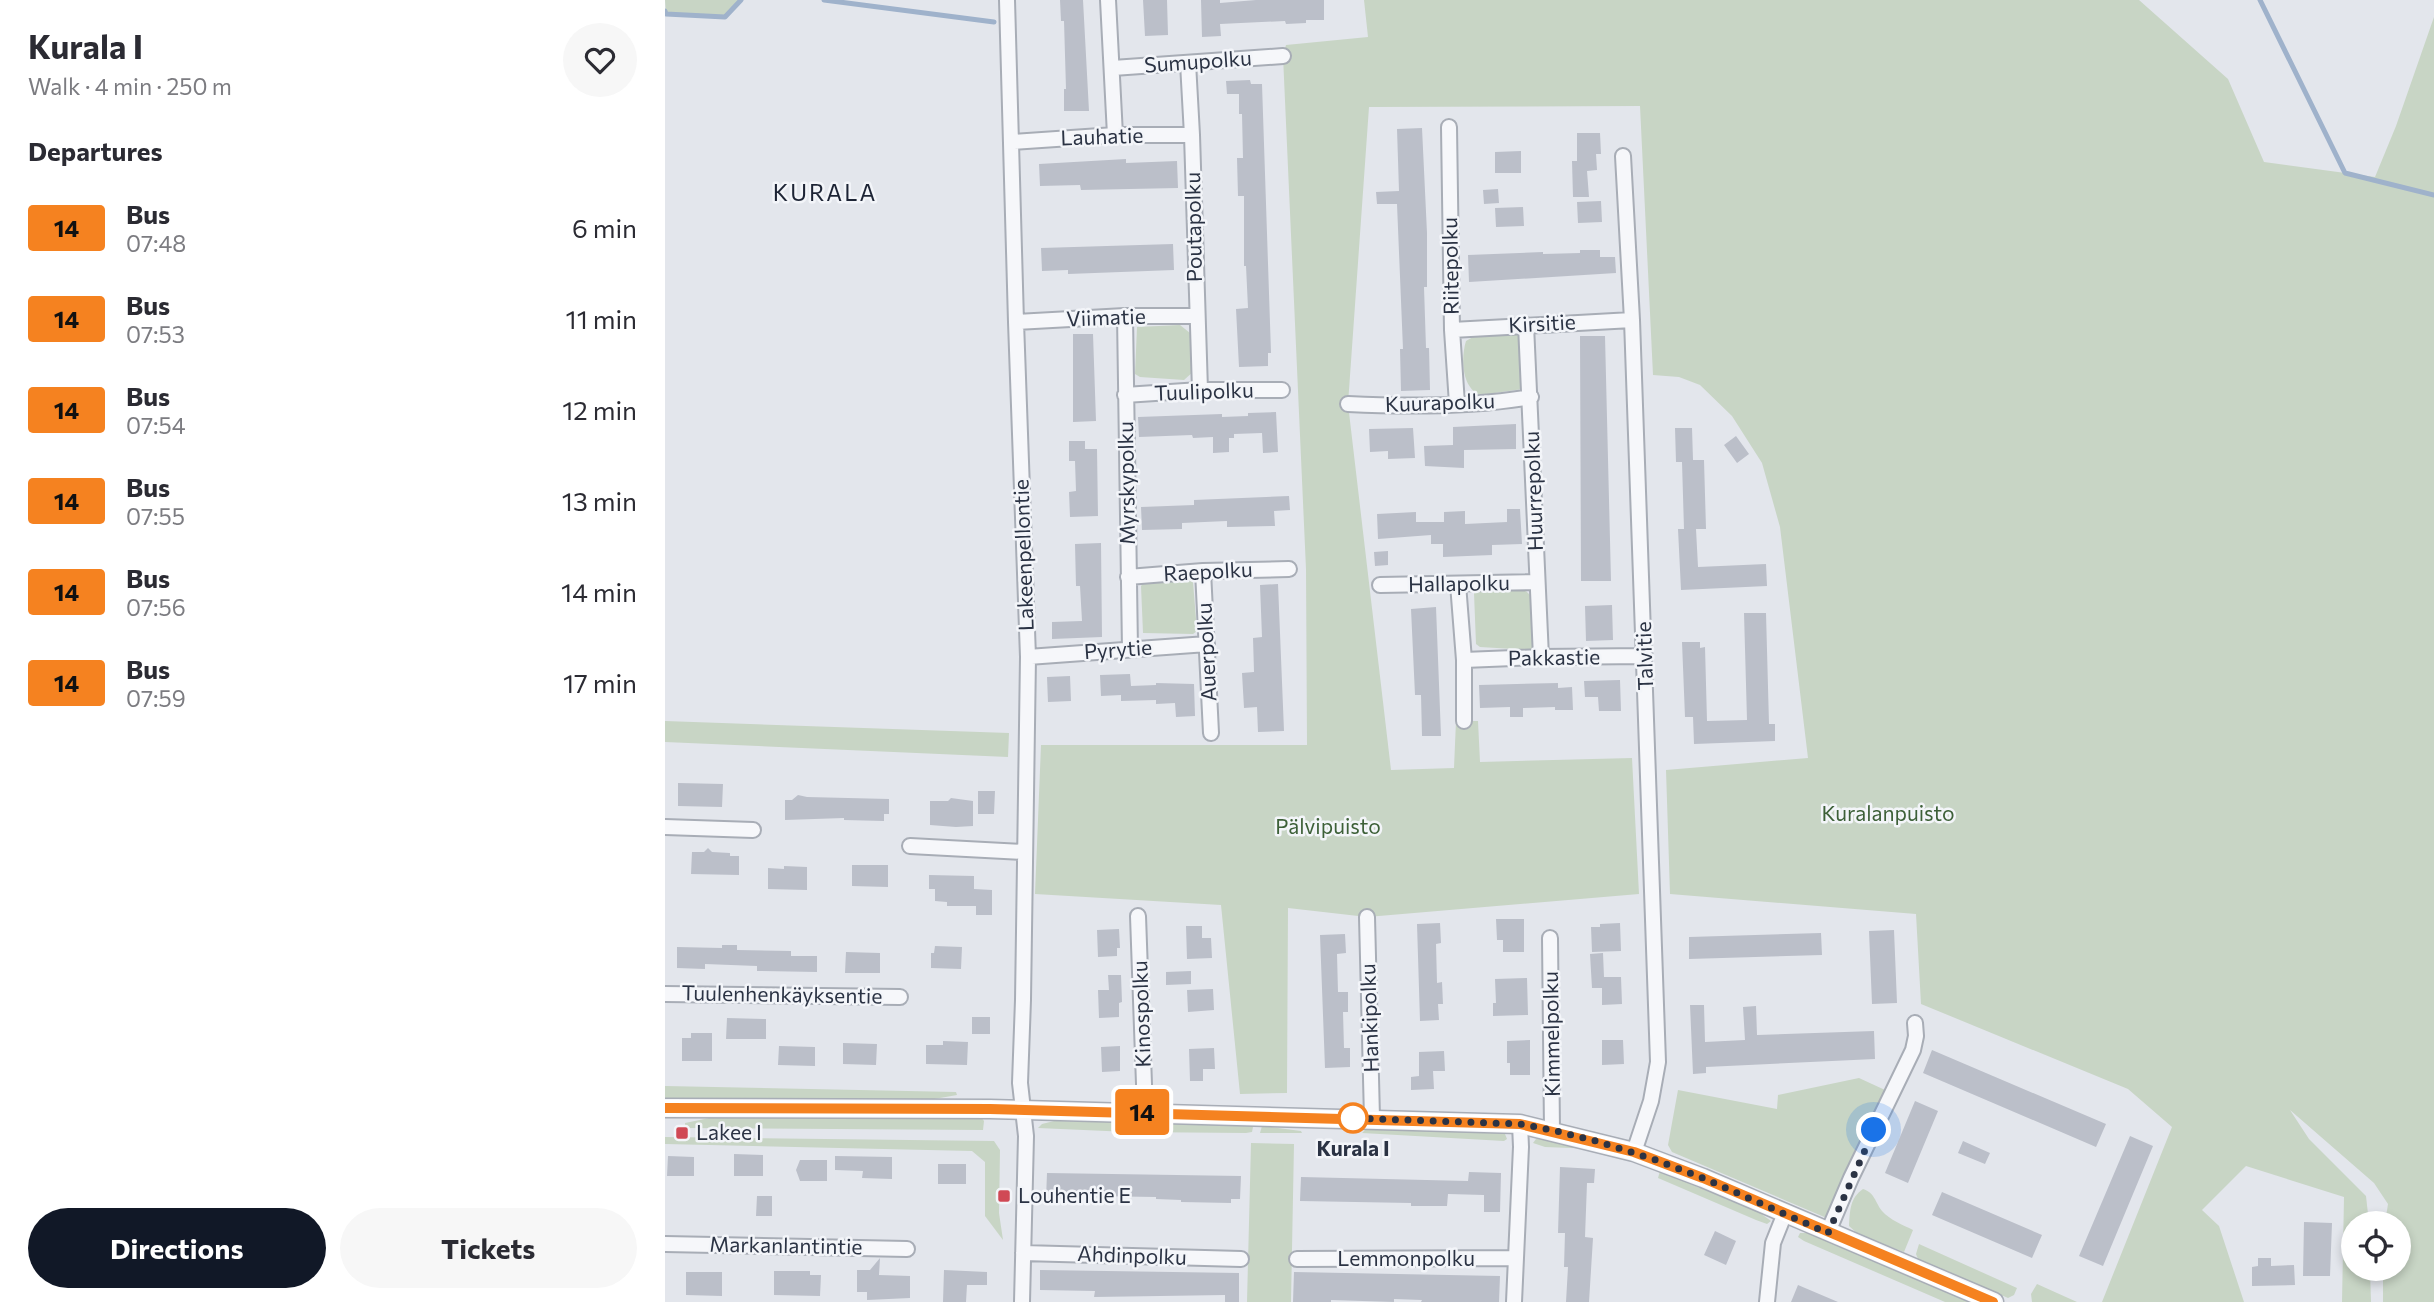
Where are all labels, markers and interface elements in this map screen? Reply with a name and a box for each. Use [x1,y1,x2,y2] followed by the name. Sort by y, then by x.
[563,23,637,97] button: heart
[28,25,143,66] text: Kurala I
[1143,44,1252,77] street label: Sumupolku
[28,72,232,100] text: Walk · 4 min · 250 m
[1060,122,1144,149] street label: Lauhatie
[28,135,163,166] text: Departures
[1179,172,1206,282] street label: Poutapolku
[773,178,877,206] district label: KURALA
[126,198,170,229] text: Bus
[572,212,637,243] text: 6 min
[54,213,79,242] text: 14
[1436,217,1463,315] street label: Riitepolku
[126,229,186,257] text: 07:48
[126,289,170,320] text: Bus
[566,303,637,334] text: 11 min
[1066,303,1146,330] street label: Viimatie
[54,304,79,333] text: 14
[1508,308,1576,337] street label: Kirsitie
[126,320,185,348] text: 07:53
[1154,376,1254,405] street label: Tuulipolku
[126,380,170,411] text: Bus
[1385,387,1495,416] street label: Kuurapolku
[562,394,637,425] text: 12 min
[54,395,79,424] text: 14
[126,411,186,439] text: 07:54
[1112,421,1139,545] street label: Myrskypolku
[1518,431,1547,552] street label: Huurrepolku
[126,471,170,502] text: Bus
[1007,479,1038,631] street label: Lakeenpellontie
[562,485,637,516] text: 13 min
[54,486,79,515] text: 14
[126,502,185,530] text: 07:55
[1163,556,1253,585] street label: Raepolku
[126,562,170,593] text: Bus
[1408,569,1510,596] street label: Hallapolku
[561,576,637,607] text: 14 min
[54,577,79,606] text: 14
[126,593,186,621] text: 07:56
[1190,602,1221,702] street label: Auerpolku
[1630,621,1657,691] street label: Talvitie
[1083,634,1153,663] street label: Pyrytie
[1508,643,1600,670] street label: Pakkastie
[126,653,170,684] text: Bus
[563,667,637,698] text: 17 min
[54,668,79,697] text: 14
[126,684,186,712] text: 07:59
[1821,800,1955,825] park label: Kuralanpuisto
[1275,813,1381,838] park label: Pälvipuisto
[1126,960,1155,1068] street label: Kinospolku
[1354,963,1383,1073] street label: Hankipolku
[1537,971,1564,1097] street label: Kimmelpolku
[681,979,883,1008] street label: Tuulenhenkäyksentie
[1111,1089,1173,1135] line badge: 14
[1129,1097,1155,1126] text: 14
[1338,1103,1368,1133] marker: Kurala I
[1856,1112,1891,1147] your location
[696,1119,762,1144] place label: Lakee I
[674,1125,690,1141] marker: Lakee I
[1316,1135,1390,1160] place label: Kurala I
[1018,1182,1131,1207] place label: Louhentie E
[996,1188,1012,1204] marker: Louhentie E
[28,1208,326,1288] button: Directions
[340,1208,637,1288] button: Tickets
[2341,1211,2411,1281] map controls
[2341,1211,2411,1281] button: locate
[709,1231,863,1258] street label: Markanlantintie
[1077,1240,1187,1269] street label: Ahdinpolku
[1337,1245,1475,1270] street label: Lemmonpolku

